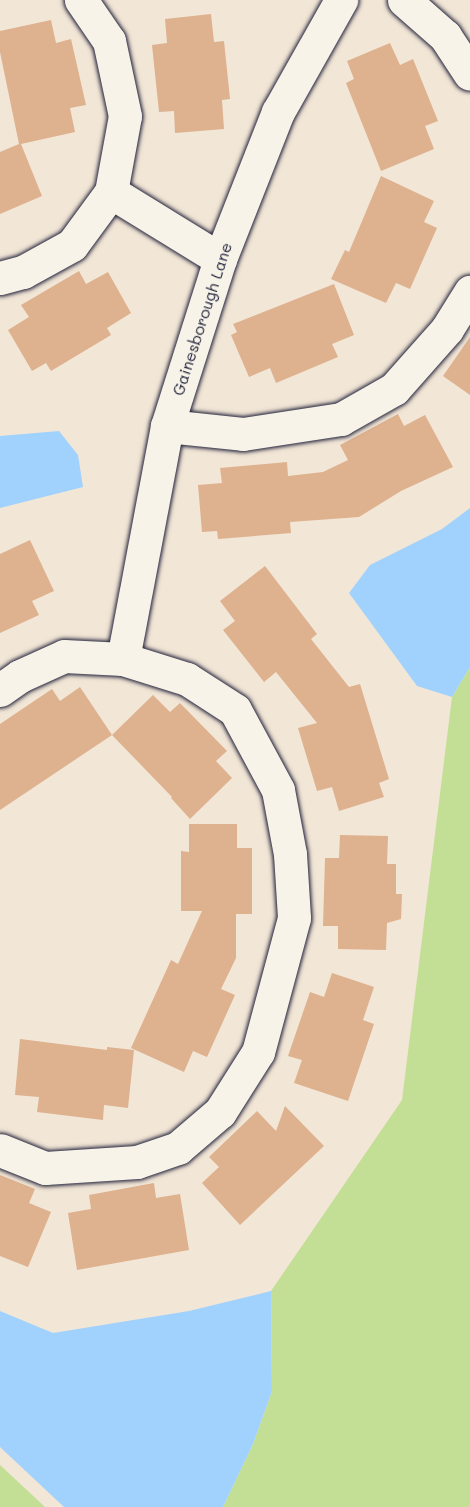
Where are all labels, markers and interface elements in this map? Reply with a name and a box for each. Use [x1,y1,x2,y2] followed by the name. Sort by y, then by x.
[168,240,236,398] street label: Gainesborough Lane

